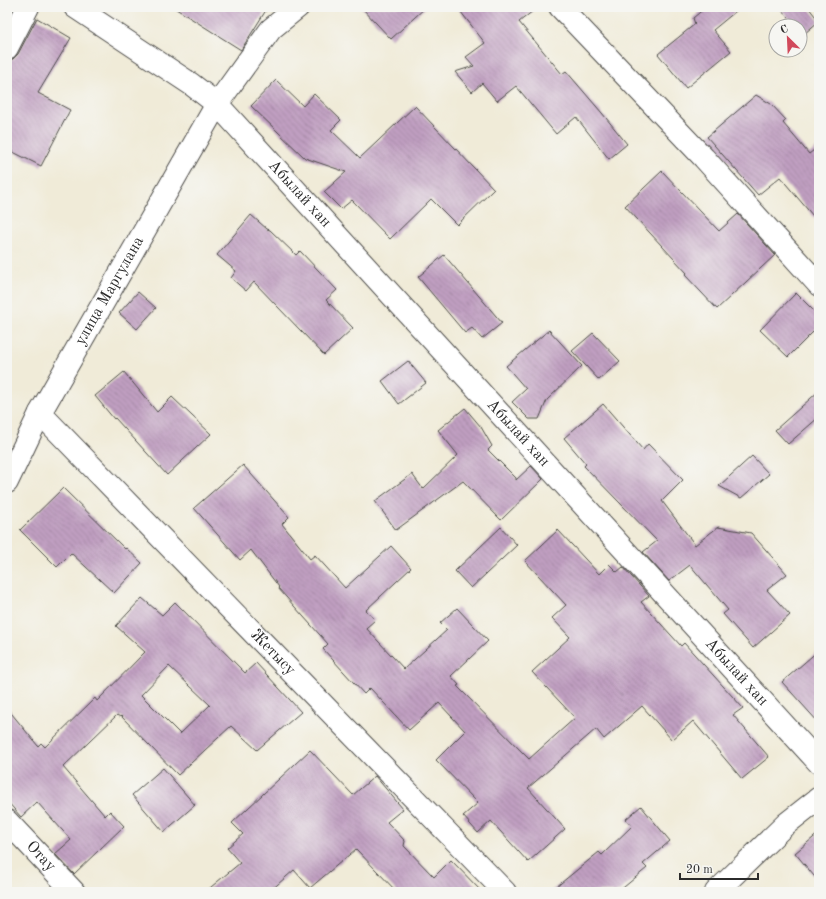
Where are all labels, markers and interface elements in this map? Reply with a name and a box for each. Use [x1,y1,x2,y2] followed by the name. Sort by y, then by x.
[768,18,808,58] north arrow
[779,24,790,37] text: С
[265,157,334,231] street label: Абылай хан
[72,234,147,348] street label: улица Маргулана
[483,397,552,470] street label: Абылай хан
[247,627,299,679] street label: Жетысу
[702,636,771,709] street label: Абылай хан
[23,838,59,875] street label: Отау
[680,855,758,881] scale bar
[686,864,713,876] text: 20 m

